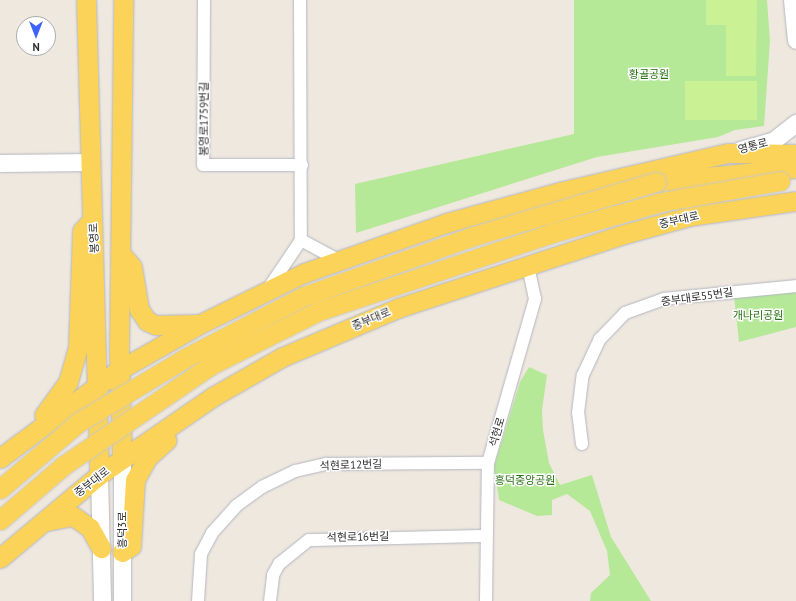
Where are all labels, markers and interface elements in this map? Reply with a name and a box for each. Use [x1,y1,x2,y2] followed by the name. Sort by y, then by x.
[16,16,56,56] north arrow
[32,40,40,54] text: N
[629,67,669,81] park label: 황골공원
[197,82,211,156] street label: 봉영로1759번길
[737,136,769,156] street label: 영통로
[658,209,700,231] street label: 중부대로
[87,222,101,254] street label: 봉영로
[660,285,734,309] street label: 중부대로55번길
[350,305,392,333] street label: 중부대로
[733,308,783,322] park label: 개나리공원
[486,416,508,448] street label: 석현로
[319,457,383,473] street label: 석현로12번길
[72,464,112,500] street label: 중부대로
[495,473,555,487] park label: 흥덕중앙공원
[115,512,129,548] street label: 흥덕3로
[327,530,389,544] street label: 석현로16번길

